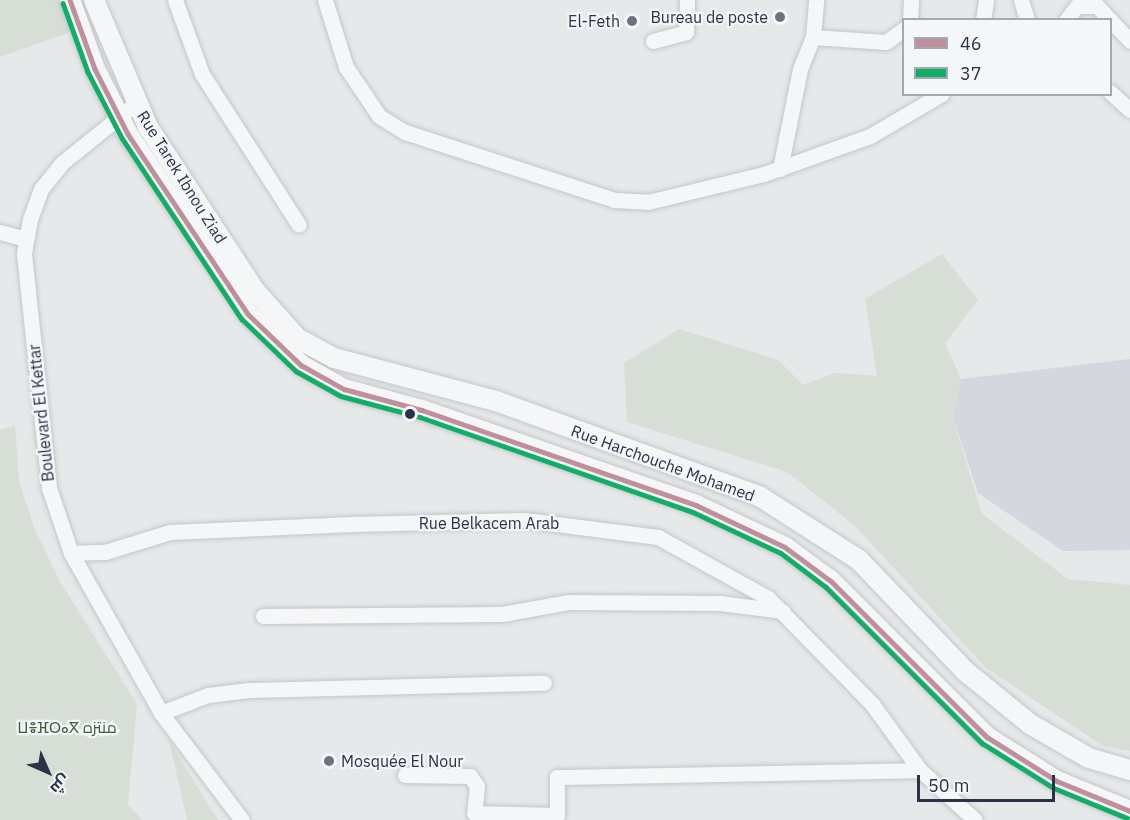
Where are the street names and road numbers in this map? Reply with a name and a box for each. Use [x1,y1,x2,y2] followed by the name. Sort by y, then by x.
[133,107,231,247] street label: Rue Tarek Ibnou Ziad
[24,343,58,483] street label: Boulevard El Kettar
[569,421,757,505] street label: Rue Harchouche Mohamed
[419,513,559,533] street label: Rue Belkacem Arab

